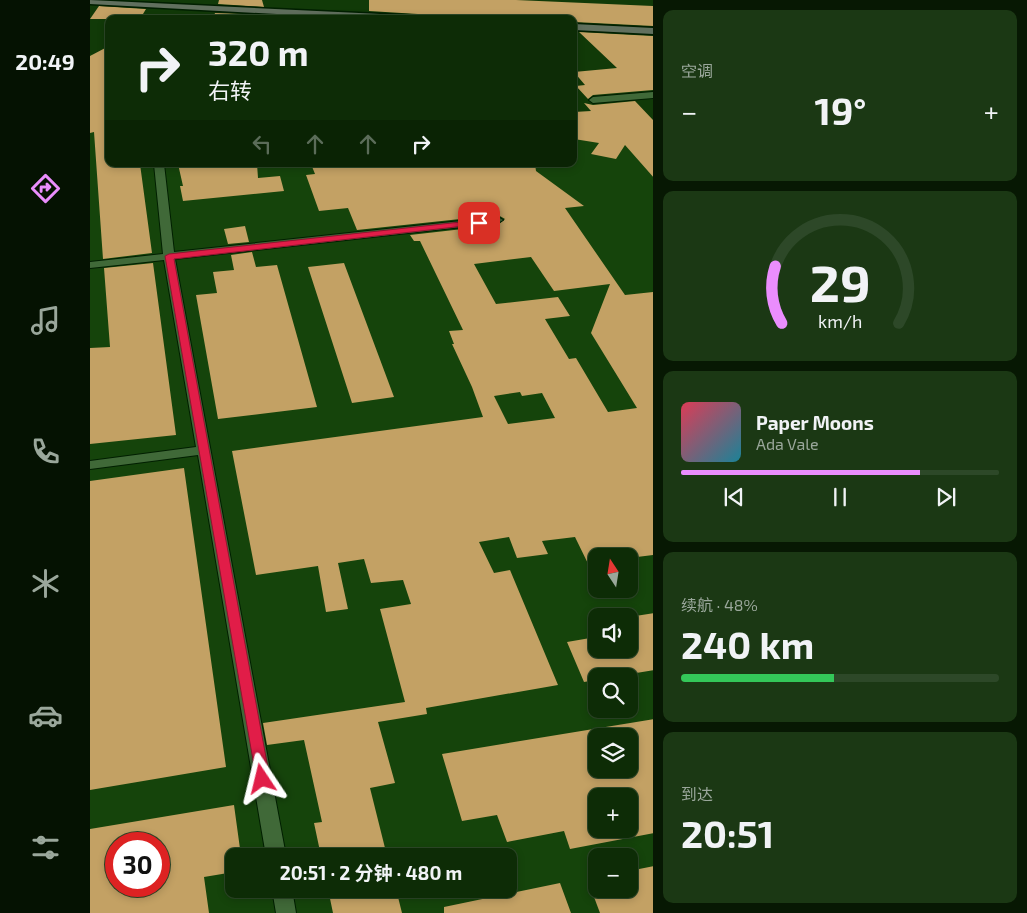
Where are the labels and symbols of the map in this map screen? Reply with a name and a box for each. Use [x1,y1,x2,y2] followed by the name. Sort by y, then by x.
[458,202,500,244] pin
[588,548,638,598] north arrow
[235,752,287,804] position arrow
[105,832,170,897] speed limit sign: 30

